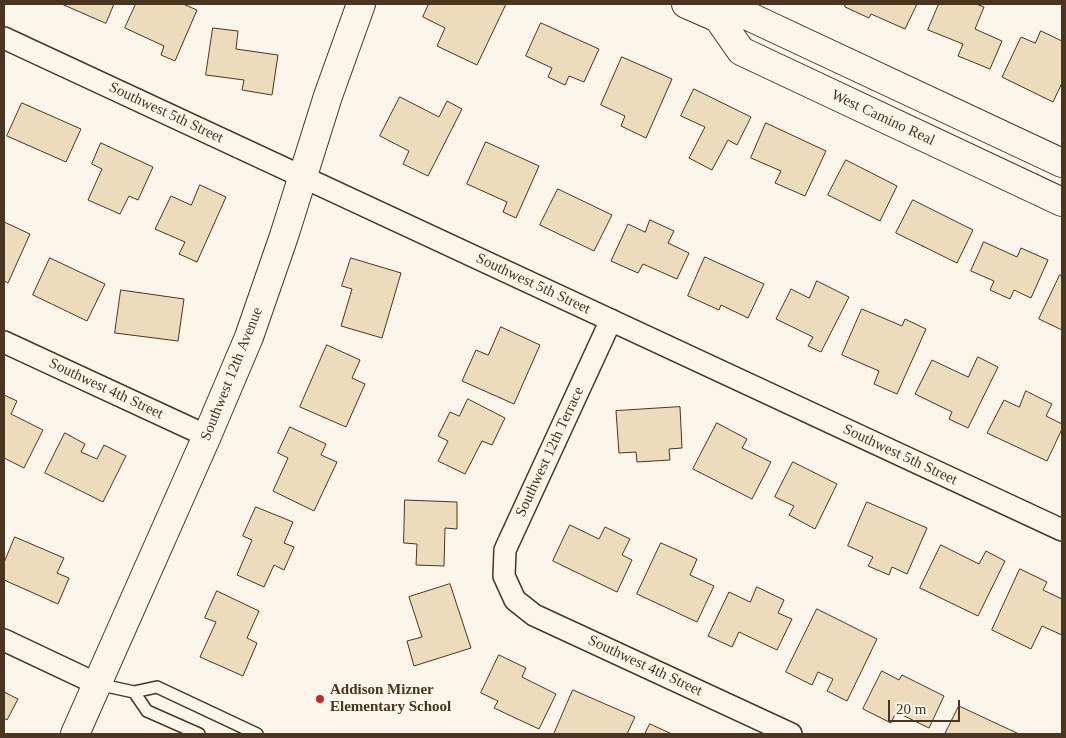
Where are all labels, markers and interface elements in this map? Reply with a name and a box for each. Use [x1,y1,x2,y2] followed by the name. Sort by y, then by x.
[106,79,226,147] street label: Southwest 5th Street
[828,86,938,150] street label: West Camino Real
[473,250,593,318] street label: Southwest 5th Street
[197,305,267,443] street label: Southwest 12th Avenue
[46,355,166,423] street label: Southwest 4th Street
[512,384,588,520] street label: Southwest 12th Terrace
[840,421,960,489] street label: Southwest 5th Street
[585,632,705,700] street label: Southwest 4th Street
[330,681,451,716] place label: Addison Mizner Elementary School
[891,690,964,722] scale bar
[314,693,326,705] marker: Addison Mizner Elementary School
[896,701,926,717] text: 20 m

